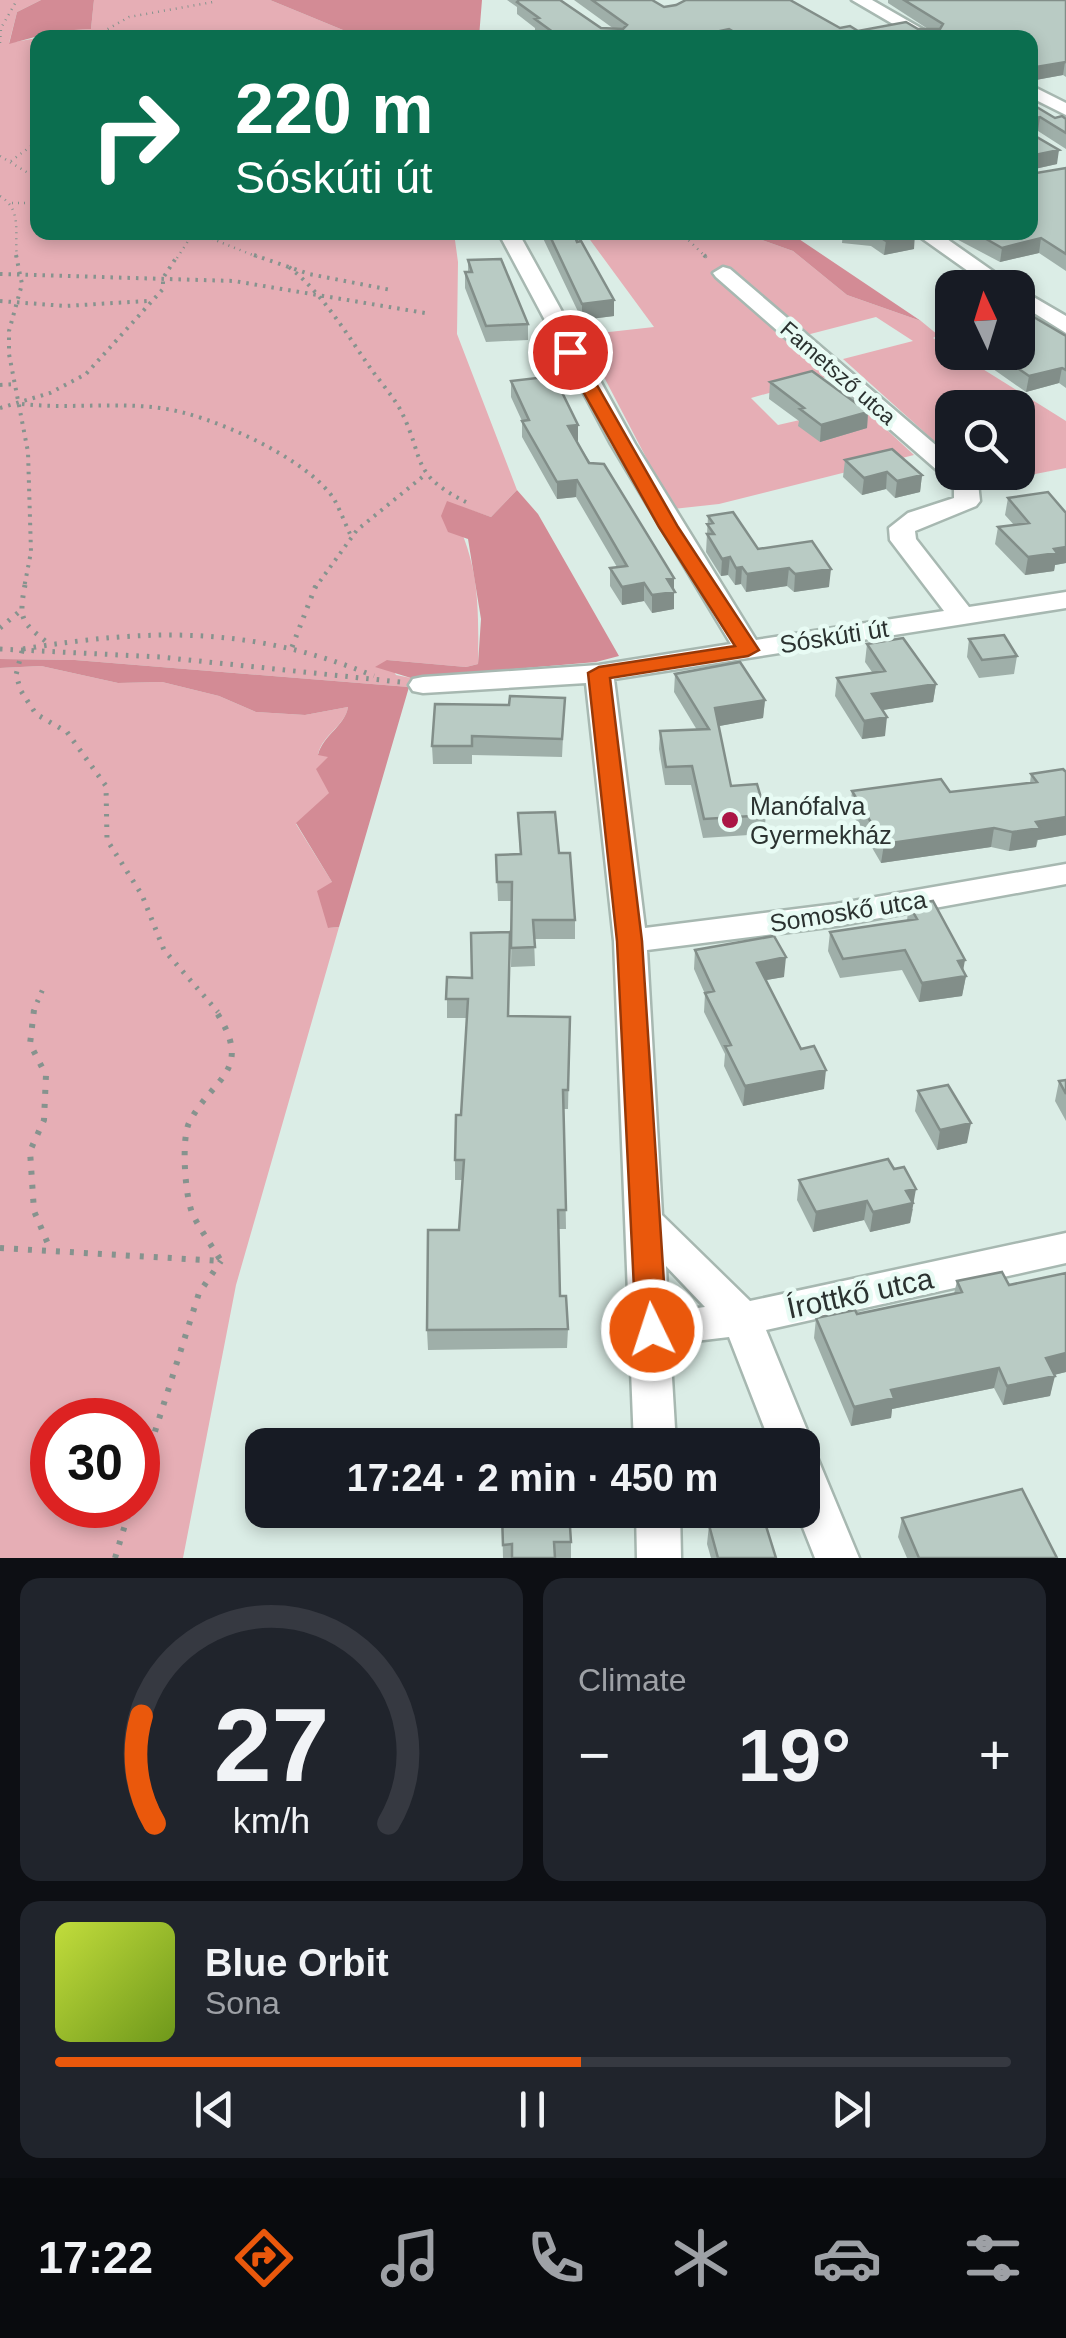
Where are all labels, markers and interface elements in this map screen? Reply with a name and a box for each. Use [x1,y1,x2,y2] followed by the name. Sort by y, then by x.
[70,70,200,200] icon: right
[235,70,433,148] text: 220 m
[235,152,433,203] text: Sóskúti út
[935,270,1035,370] north arrow
[935,270,1035,490] map controls
[528,310,613,395] pin
[775,316,901,430] street label: Fametsző utca
[543,325,598,380] icon: arrive
[935,390,1035,490] button: search
[778,614,890,658] street label: Sóskúti út
[750,792,892,849] place label: Manófalva Gyermekház
[719,809,741,831] marker: Manófalva Gyermekház
[768,885,929,937] street label: Somoskő utca
[784,1261,936,1325] street label: Írottkő utca
[600,1278,704,1382] position arrow
[30,1398,160,1528] speed limit sign: 30
[347,1457,718,1499] text: 17:24 · 2 min · 450 m
[578,1662,686,1698] text: Climate
[214,1687,329,1803] text: 27
[738,1713,851,1797] text: 19°
[578,1724,610,1786] text: −
[979,1724,1011,1786] text: +
[233,1801,310,1841] text: km/h
[205,1942,389,1984] text: Blue Orbit
[205,1985,280,2021] text: Sona
[187,2082,242,2137] icon: previous
[505,2082,560,2137] icon: pause
[824,2082,879,2137] icon: next
[229,2223,299,2293] icon: directions
[375,2223,445,2293] icon: music
[521,2223,591,2293] icon: phone
[666,2223,736,2293] icon: climate
[812,2223,882,2293] icon: car
[958,2223,1028,2293] icon: filters
[38,2232,153,2283] text: 17:22

